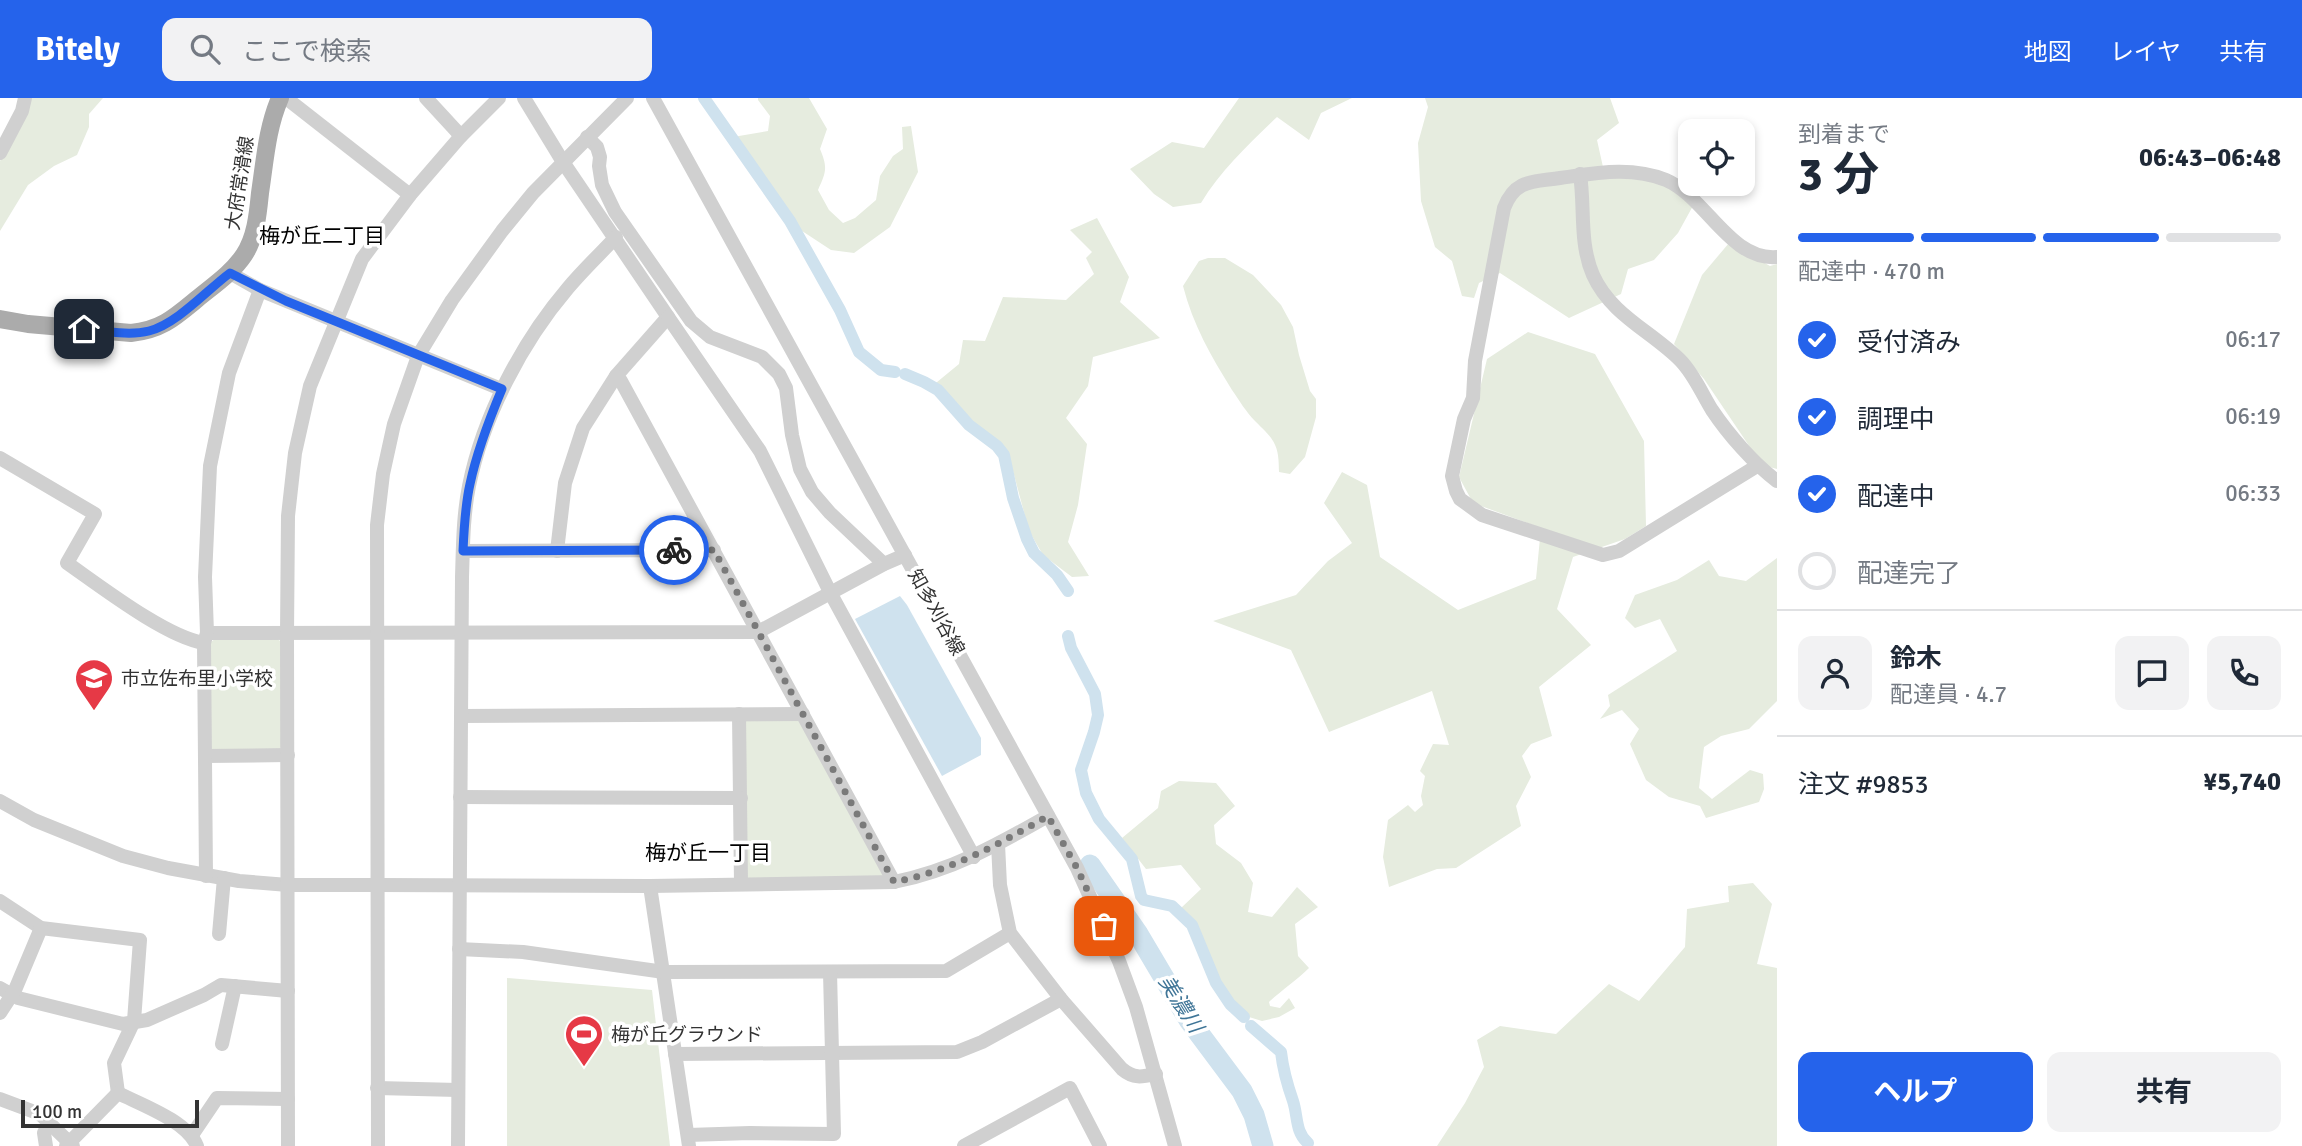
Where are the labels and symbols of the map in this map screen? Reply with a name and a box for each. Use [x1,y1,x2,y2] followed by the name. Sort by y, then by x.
[221,134,259,232] street label: 大府常滑線
[259,223,385,249] district label: 梅が丘二丁目
[54,299,114,359] pin
[639,515,709,585] courier
[903,565,970,660] street label: 知多刈谷線
[73,657,115,712] school or university icon: 市立佐布里小学校
[121,667,273,691] place label: 市立佐布里小学校
[645,840,771,866] district label: 梅が丘一丁目
[1074,896,1134,956] pin
[1153,970,1210,1039] water label: 美濃川
[563,1013,605,1068] sports icon: 梅が丘グラウンド
[611,1023,763,1047] place label: 梅が丘グラウンド
[21,1097,200,1129] scale bar

